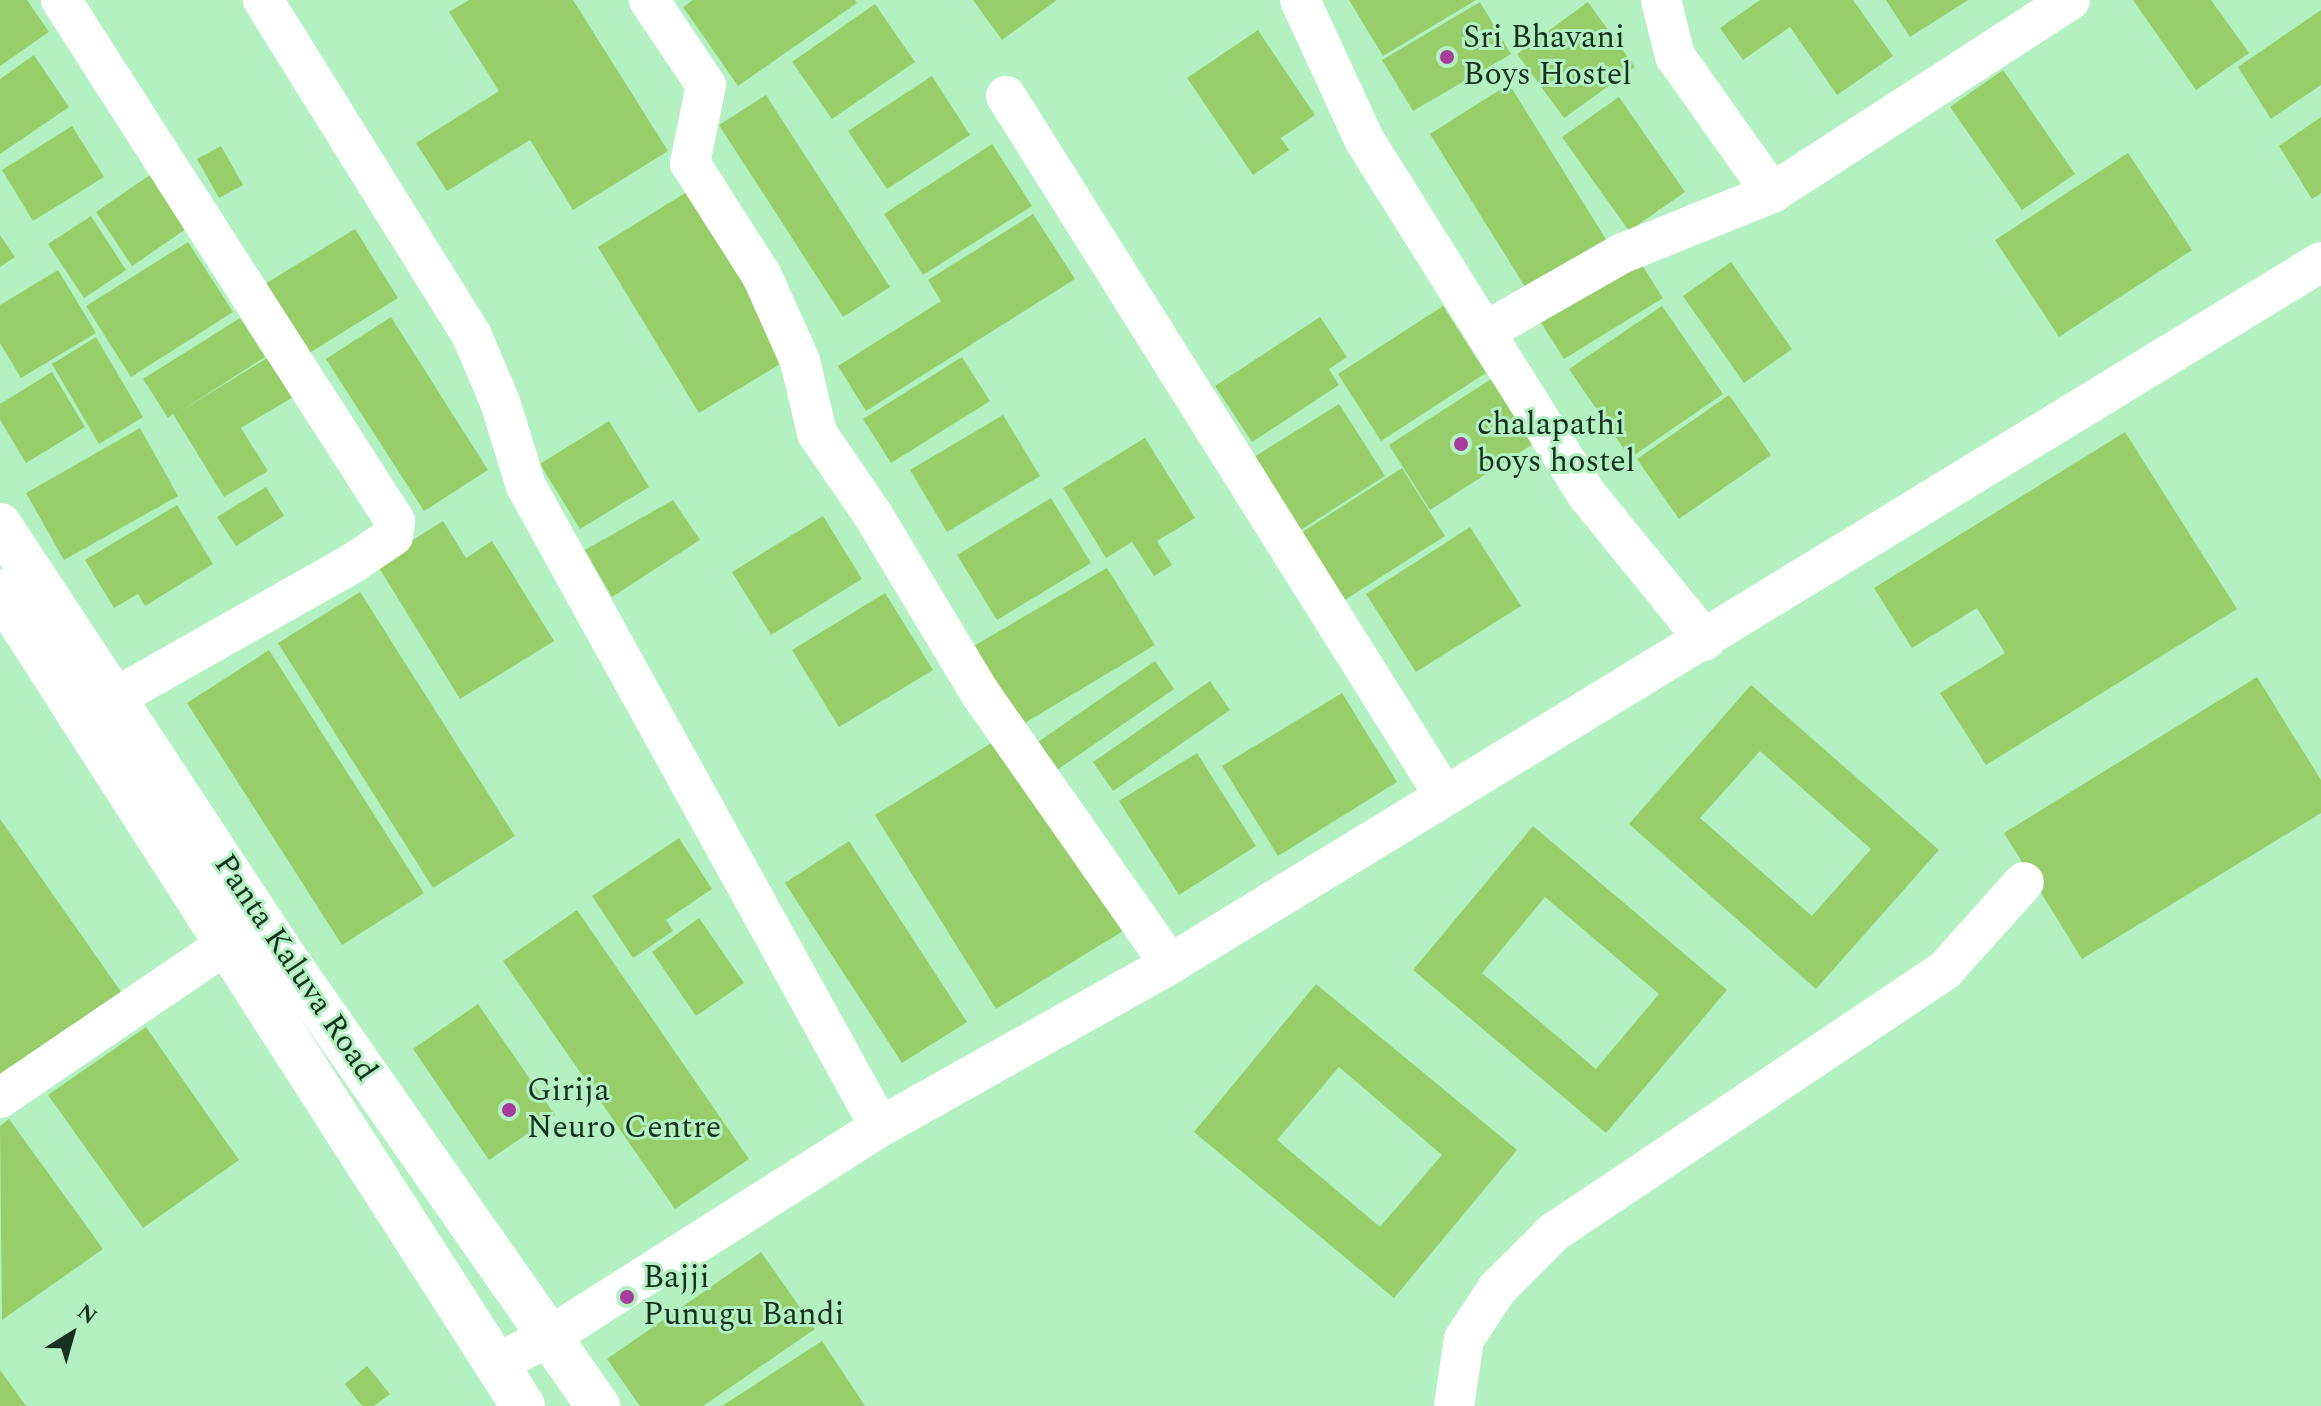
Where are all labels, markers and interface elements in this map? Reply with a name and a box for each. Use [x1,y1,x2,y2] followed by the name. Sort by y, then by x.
[1463,20,1632,95] place label: Sri Bhavani Boys Hostel
[1438,48,1456,66] marker: Sri Bhavani Boys Hostel
[1477,407,1635,482] place label: chalapathi boys hostel
[1452,435,1470,453] marker: chalapathi boys hostel
[205,847,385,1089] street label: Panta Kaluva Road
[527,1073,721,1148] place label: Girija Neuro Centre
[498,1099,520,1121] marker: Girija Neuro Centre
[643,1260,845,1335] place label: Bajji Punugu Bandi
[618,1288,636,1306] marker: Bajji Punugu Bandi
[32,1294,112,1374] north arrow
[70,1296,104,1333] text: N

